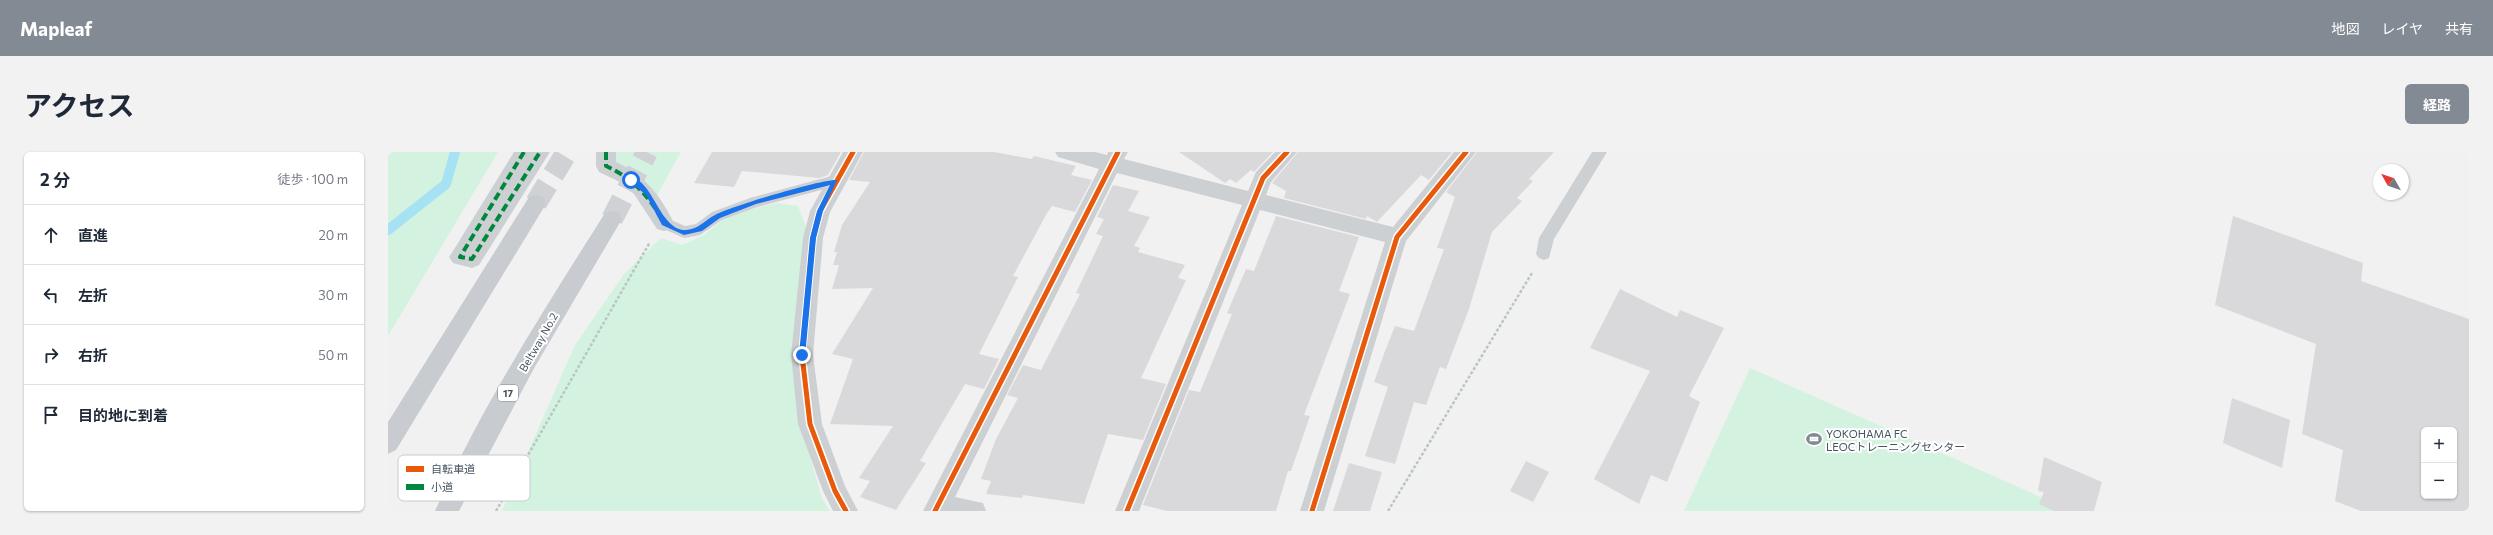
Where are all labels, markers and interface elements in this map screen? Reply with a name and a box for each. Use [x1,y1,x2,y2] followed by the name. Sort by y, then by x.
[20,17,92,40] text: Mapleaf
[2331,20,2359,37] text: 地図
[2381,20,2423,37] text: レイヤ
[2445,20,2473,37] text: 共有
[2405,84,2469,124] button: 経路
[24,88,135,122] text: アクセス
[2373,164,2409,200] north arrow
[40,169,70,190] text: 2 分
[278,171,348,187] text: 徒歩 · 100 m
[622,171,640,189] route start
[40,224,62,246] icon: ahead
[78,226,108,244] text: 直進
[319,227,348,243] text: 20 m
[40,284,62,306] icon: left
[78,286,108,304] text: 左折
[318,287,348,303] text: 30 m
[516,310,560,374] street label: Beltway No.2
[40,344,62,366] icon: right
[78,346,108,364] text: 右折
[793,346,811,364] route end
[318,347,348,363] text: 50 m
[498,385,518,401] road number: 17
[40,404,62,426] icon: arrive
[78,406,168,424] text: 目的地に到着
[1826,427,1965,453] place label: YOKOHAMA FC LEOCトレーニングセンター
[2421,427,2457,499] map controls
[2421,427,2457,463] button: +
[1805,430,1823,448] sports icon: YOKOHAMA FC LEOCトレーニングセンター
[398,455,530,501] legend
[431,462,475,475] text: 自転車道
[2421,463,2457,499] button: −
[431,480,453,493] text: 小道

